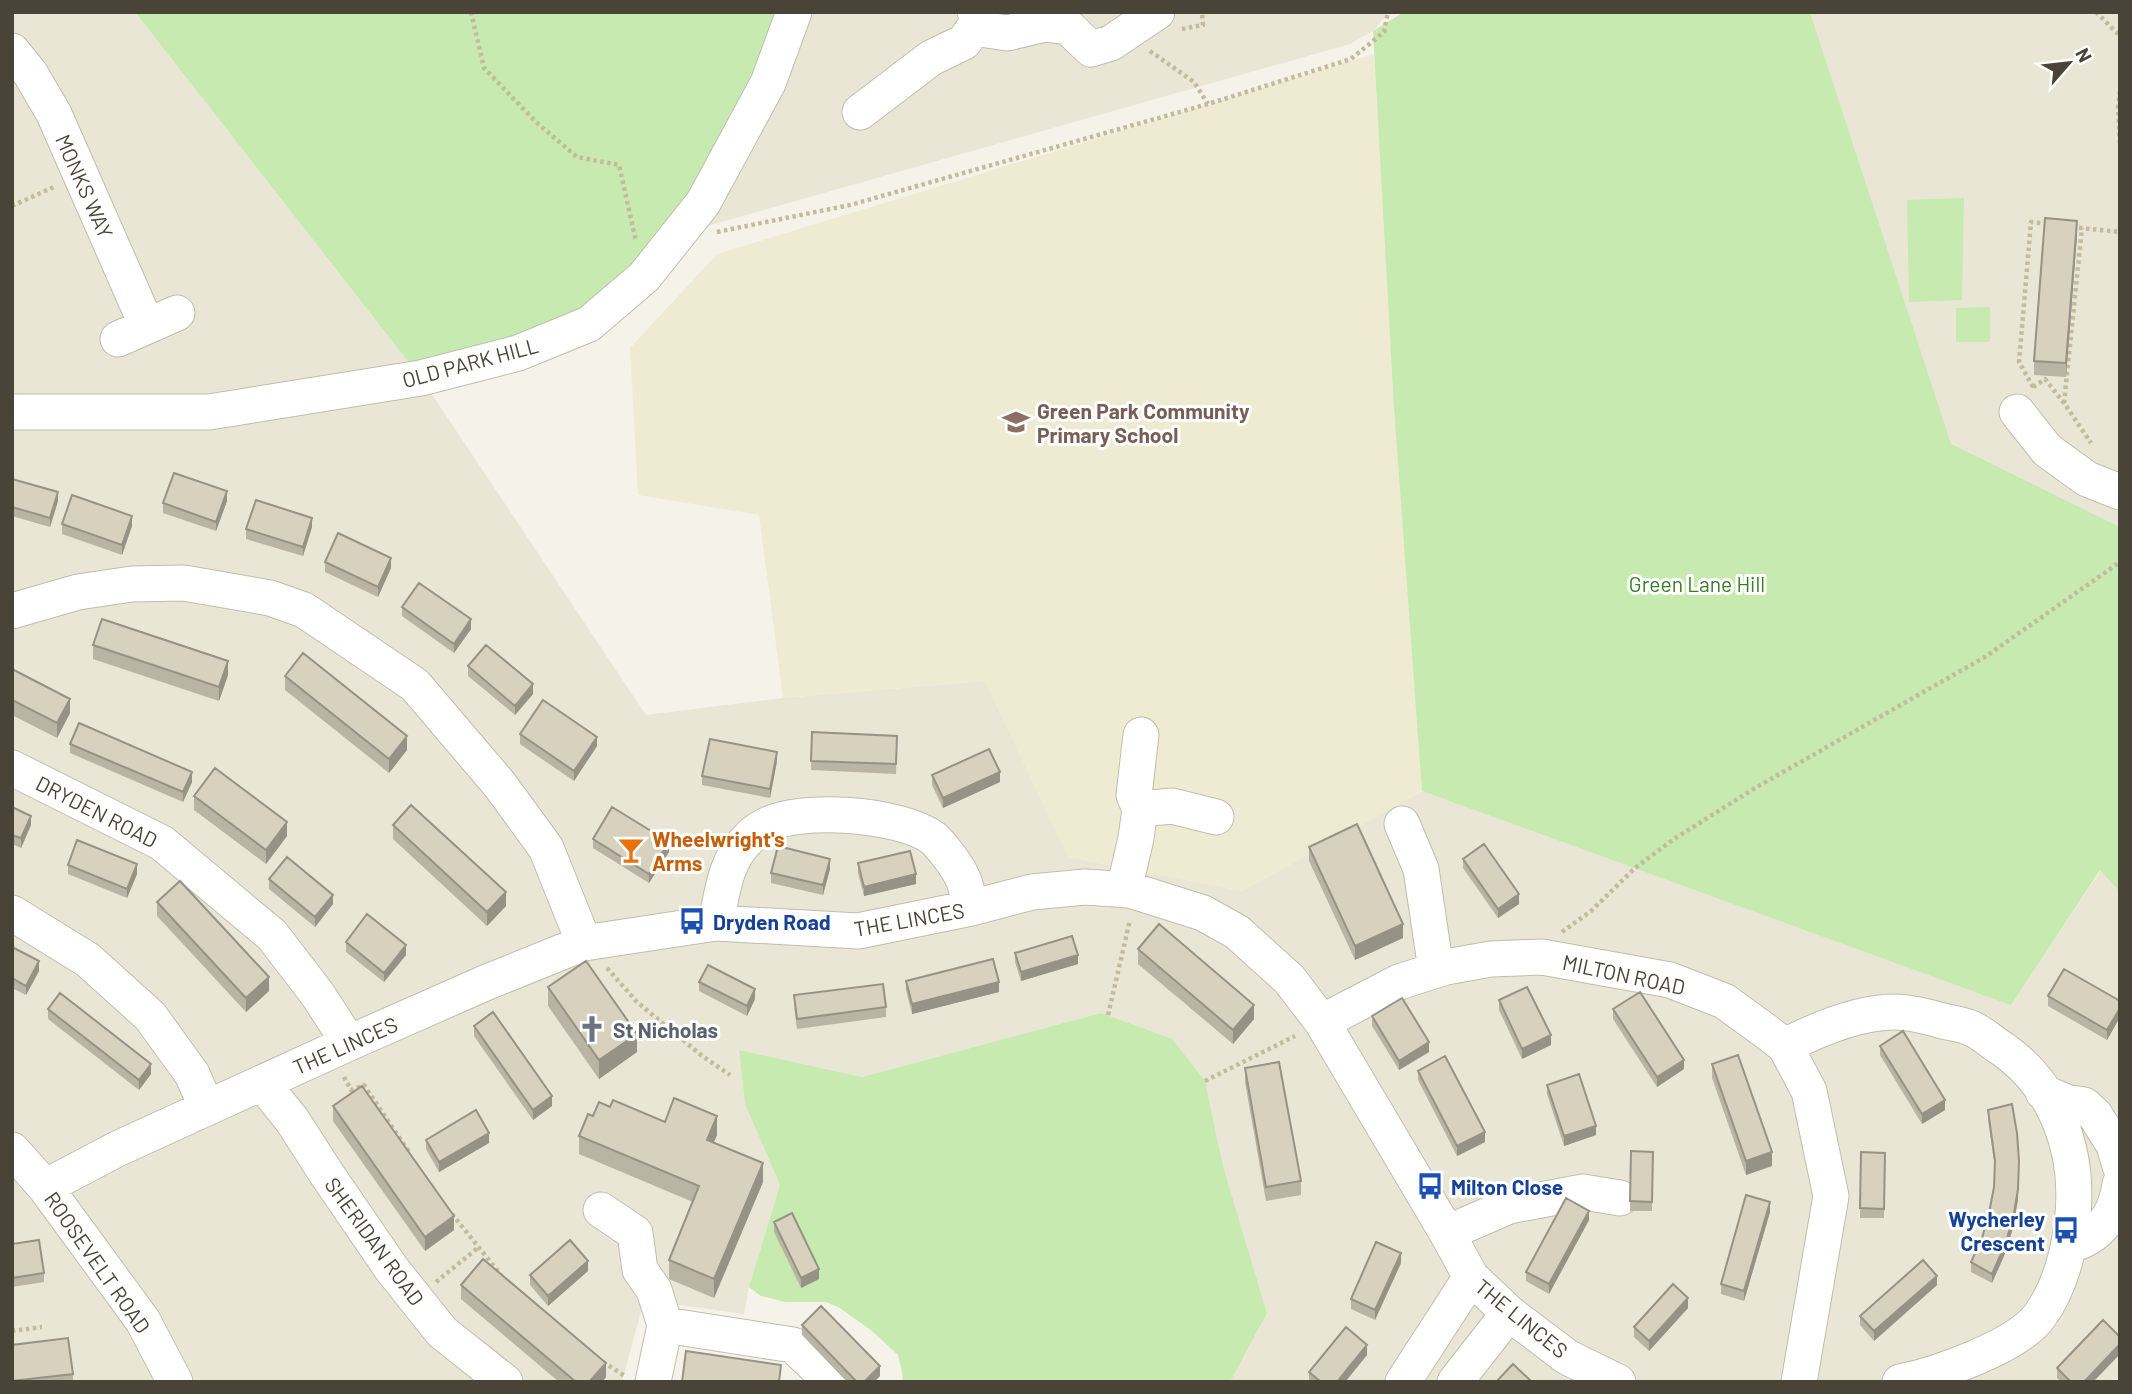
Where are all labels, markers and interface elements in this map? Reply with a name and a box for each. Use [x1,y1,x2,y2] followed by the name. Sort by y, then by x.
[2034,28,2104,98] north arrow
[2071,44,2098,66] text: N
[51,130,119,242] street label: MONKS WAY
[399,332,541,392] street label: OLD PARK HILL
[1037,398,1250,447] place label: Green Park Community Primary School
[1001,407,1031,437] school or university icon: Green Park Community Primary School
[1629,571,1765,596] park label: Green Lane Hill
[32,770,162,852] street label: DRYDEN ROAD
[652,826,784,875] place label: Wheelwright's Arms
[616,835,646,865] bar icon: Wheelwright's Arms
[852,897,966,941] street label: THE LINCES
[677,906,707,936] bus stop icon: Dryden Road
[713,909,831,934] place label: Dryden Road
[1561,949,1687,999] street label: MILTON ROAD
[289,1011,401,1079] street label: THE LINCES
[577,1014,607,1044] church icon: St Nicholas
[613,1017,718,1042] place label: St Nicholas
[1415,1171,1445,1201] bus stop icon: Milton Close
[320,1172,430,1310] street label: SHERIDAN ROAD
[1451,1174,1563,1199] place label: Milton Close
[40,1187,156,1337] street label: ROOSEVELT ROAD
[1948,1206,2045,1255] place label: Wycherley Crescent
[2051,1215,2081,1245] bus stop icon: Wycherley Crescent
[1471,1273,1573,1363] street label: THE LINCES

